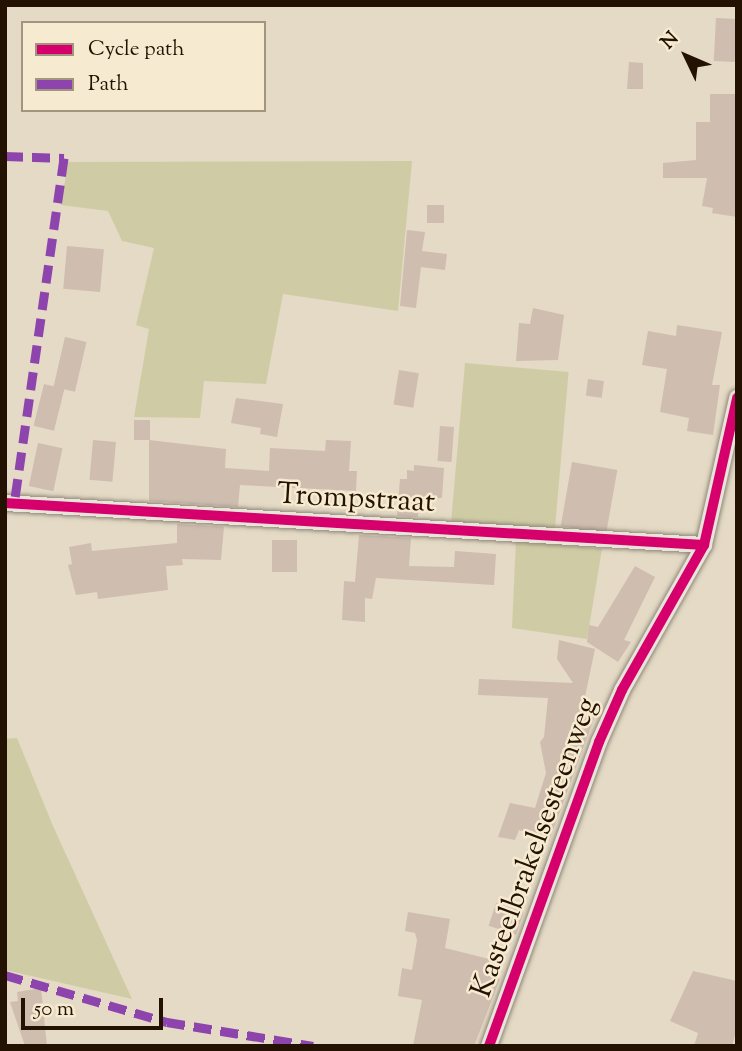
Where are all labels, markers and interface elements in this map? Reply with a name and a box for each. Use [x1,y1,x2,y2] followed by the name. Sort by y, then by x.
[21,21,266,112] legend
[651,21,721,91] north arrow
[656,26,686,56] text: N
[88,35,185,65] text: Cycle path
[88,70,129,100] text: Path
[276,478,436,522] street label: Trompstraat
[465,693,607,1003] street label: Kasteelbrakelsesteenweg
[24,984,166,1028] scale bar
[34,995,74,1025] text: 50 m

